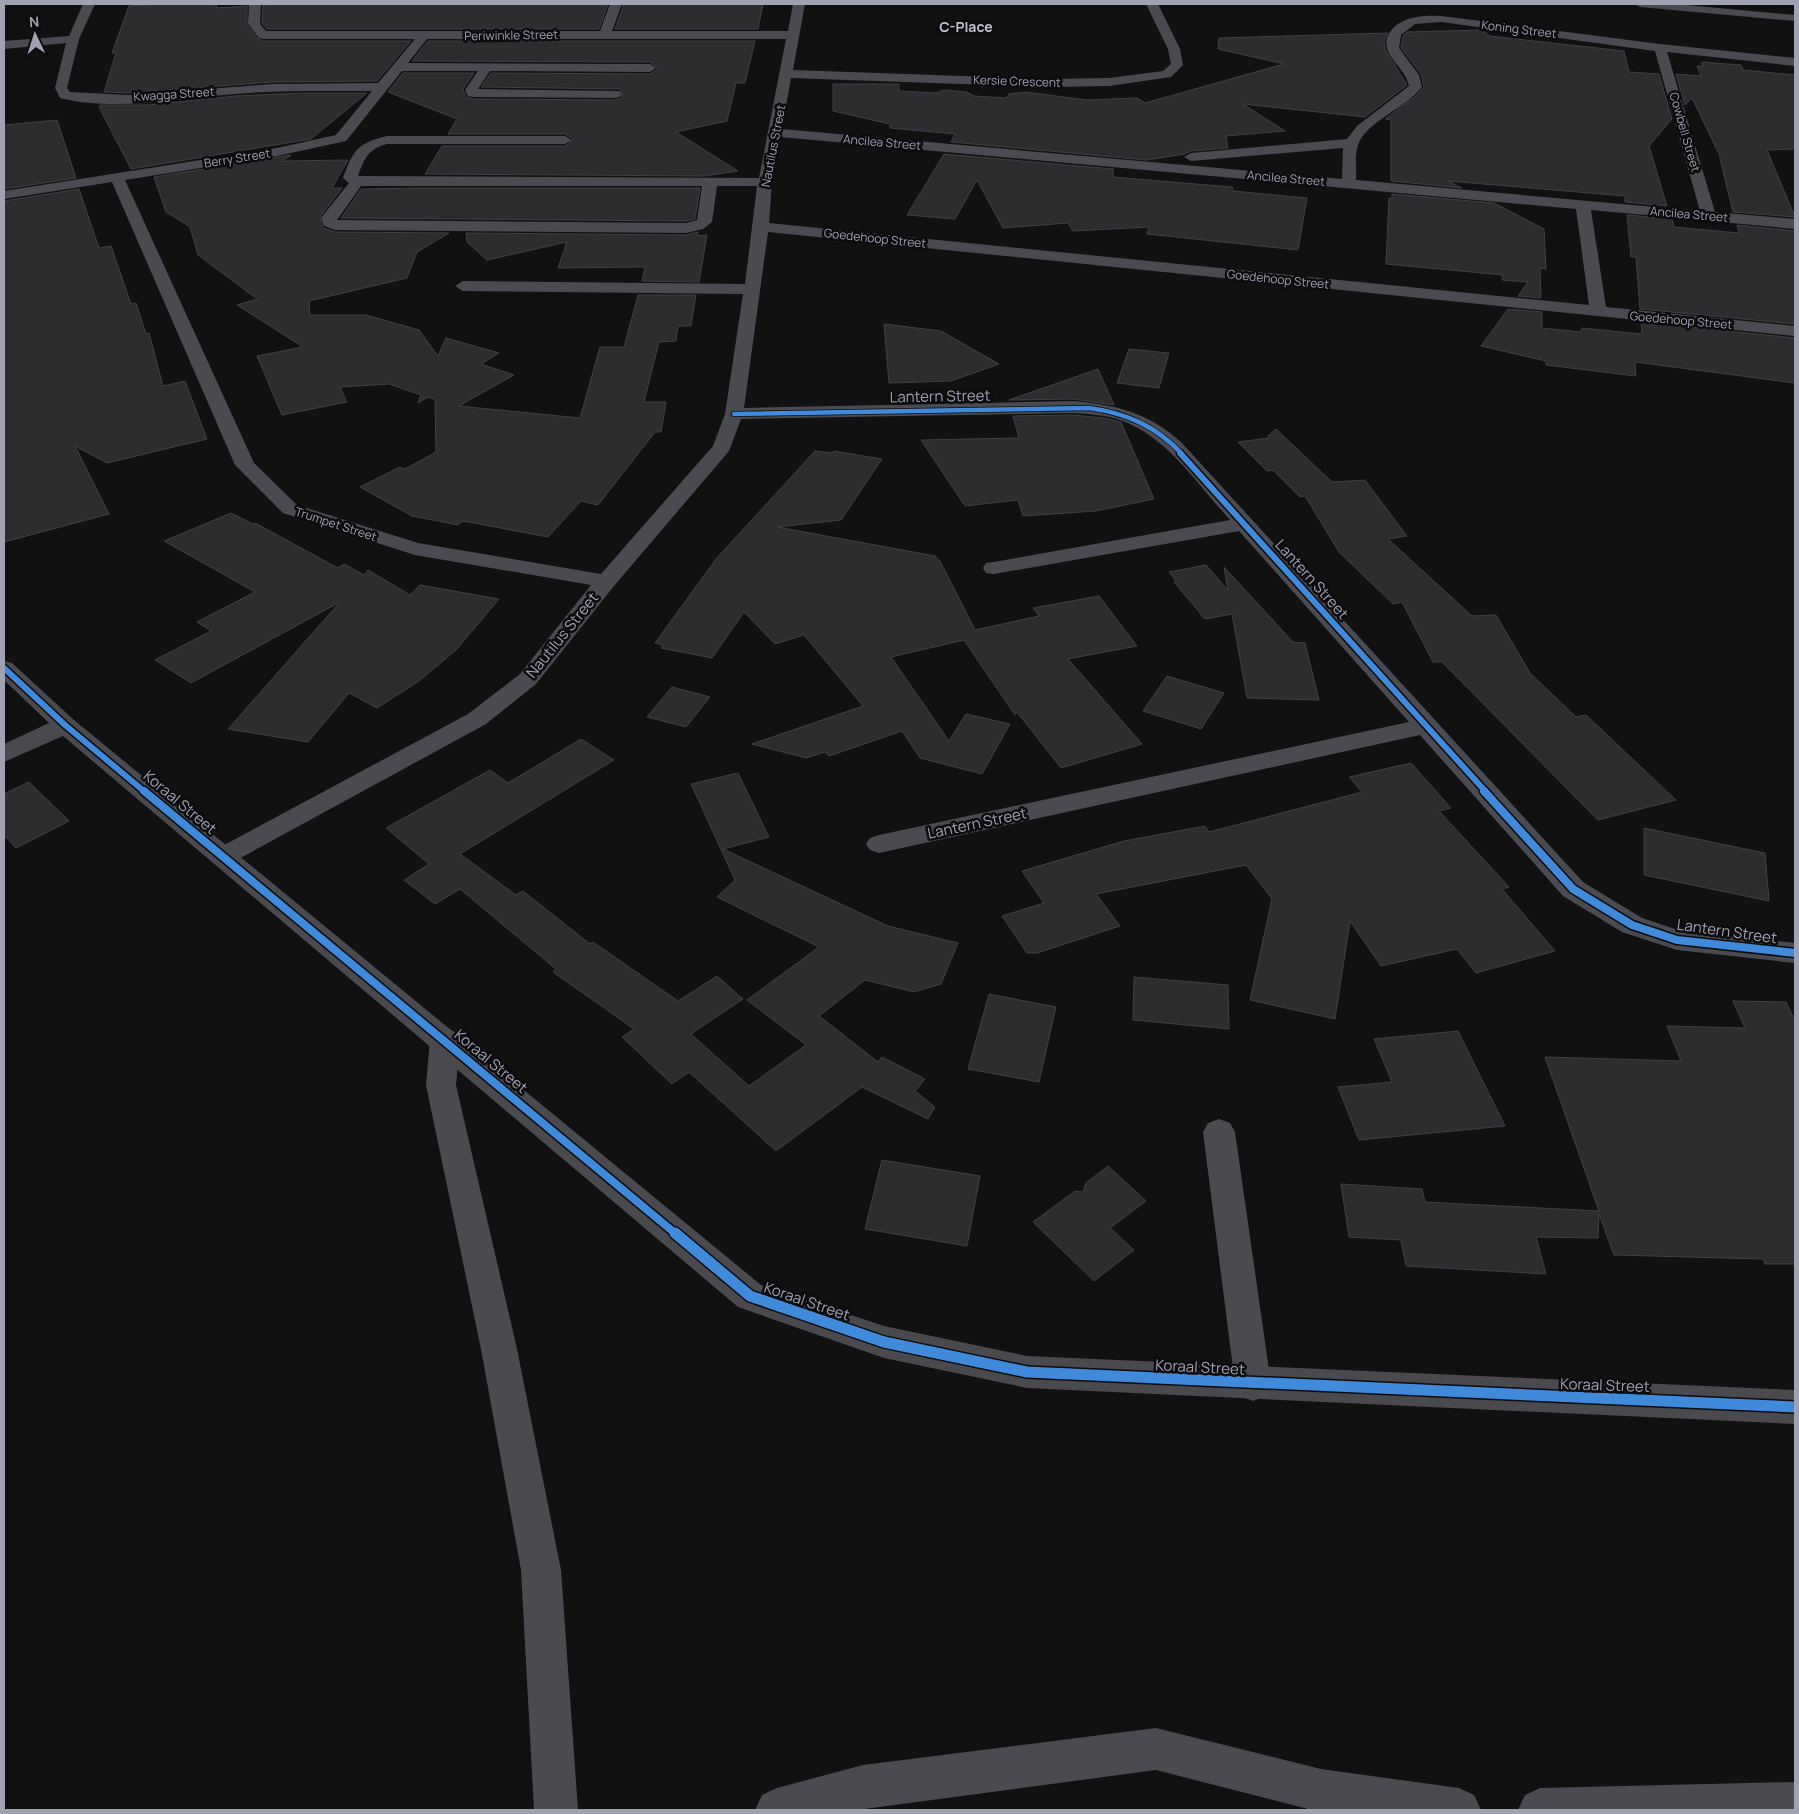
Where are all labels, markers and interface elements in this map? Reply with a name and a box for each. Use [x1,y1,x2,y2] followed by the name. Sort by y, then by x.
[10,10,60,60] north arrow
[28,12,40,31] text: N
[1480,16,1558,42] street label: Koning Street
[939,17,993,36] district label: C-Place
[464,26,558,44] street label: Periwinkle Street
[973,71,1061,91] street label: Kersie Crescent
[133,83,215,105] street label: Kwagga Street
[1666,90,1705,174] street label: Cowbell Street
[757,103,789,189] street label: Nautilus Street
[842,130,922,154] street label: Ancilea Street
[203,144,272,172] street label: Berry Street
[1246,166,1326,190] street label: Ancilea Street
[1649,202,1729,226] street label: Ancilea Street
[823,224,927,252] street label: Goedehoop Street
[1226,265,1330,293] street label: Goedehoop Street
[1629,307,1733,333] street label: Goedehoop Street
[889,385,991,407] street label: Lantern Street
[293,503,379,545] street label: Trumpet Street
[1270,535,1354,623] street label: Lantern Street
[521,588,603,682] street label: Nautilus Street
[139,765,221,839] street label: Koraal Street
[926,802,1028,844] street label: Lantern Street
[1676,914,1778,948] street label: Lantern Street
[450,1024,532,1098] street label: Koraal Street
[761,1277,853,1325] street label: Koraal Street
[1155,1354,1245,1380] street label: Koraal Street
[1560,1373,1650,1397] street label: Koraal Street

